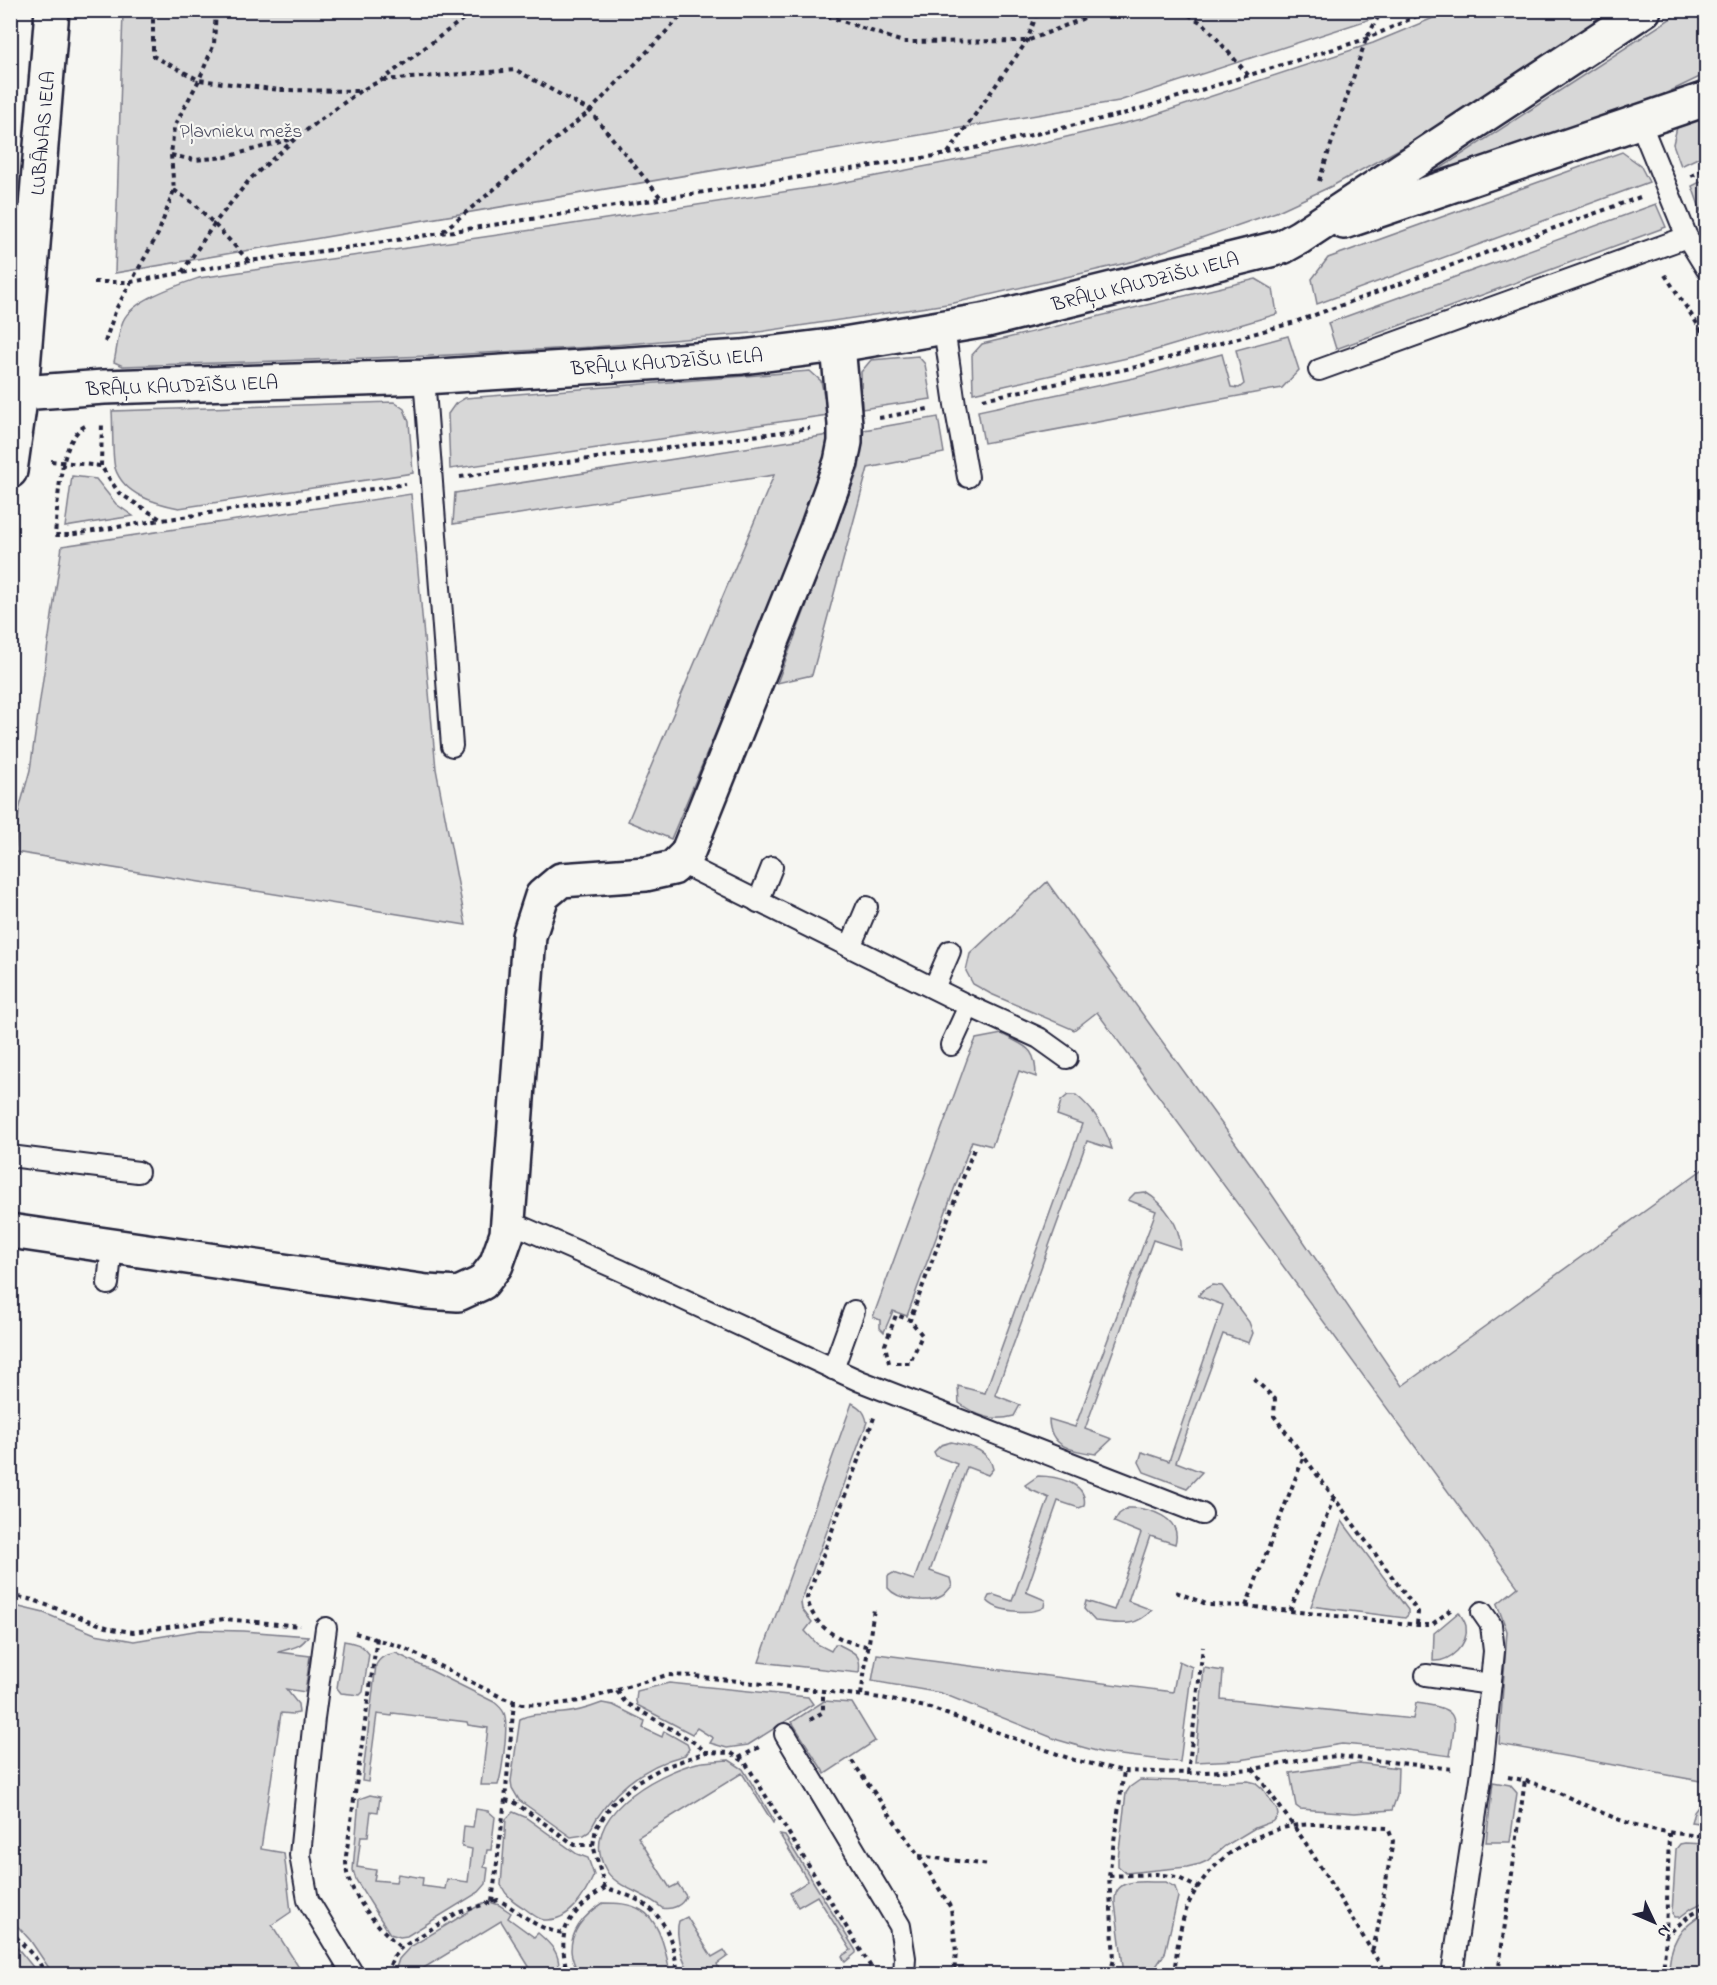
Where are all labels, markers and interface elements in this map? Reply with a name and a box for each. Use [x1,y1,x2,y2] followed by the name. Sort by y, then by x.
[25,70,64,197] street label: LUBĀNAS IELA
[180,118,302,147] park label: Pļavnieku mežs
[1048,246,1242,321] street label: BRĀĻU KAUDZĪŠU IELA
[569,342,764,385] street label: BRĀĻU KAUDZĪŠU IELA
[85,370,279,405] street label: BRĀĻU KAUDZĪŠU IELA
[1624,1892,1684,1952] north arrow
[1651,1919,1676,1943] text: N

